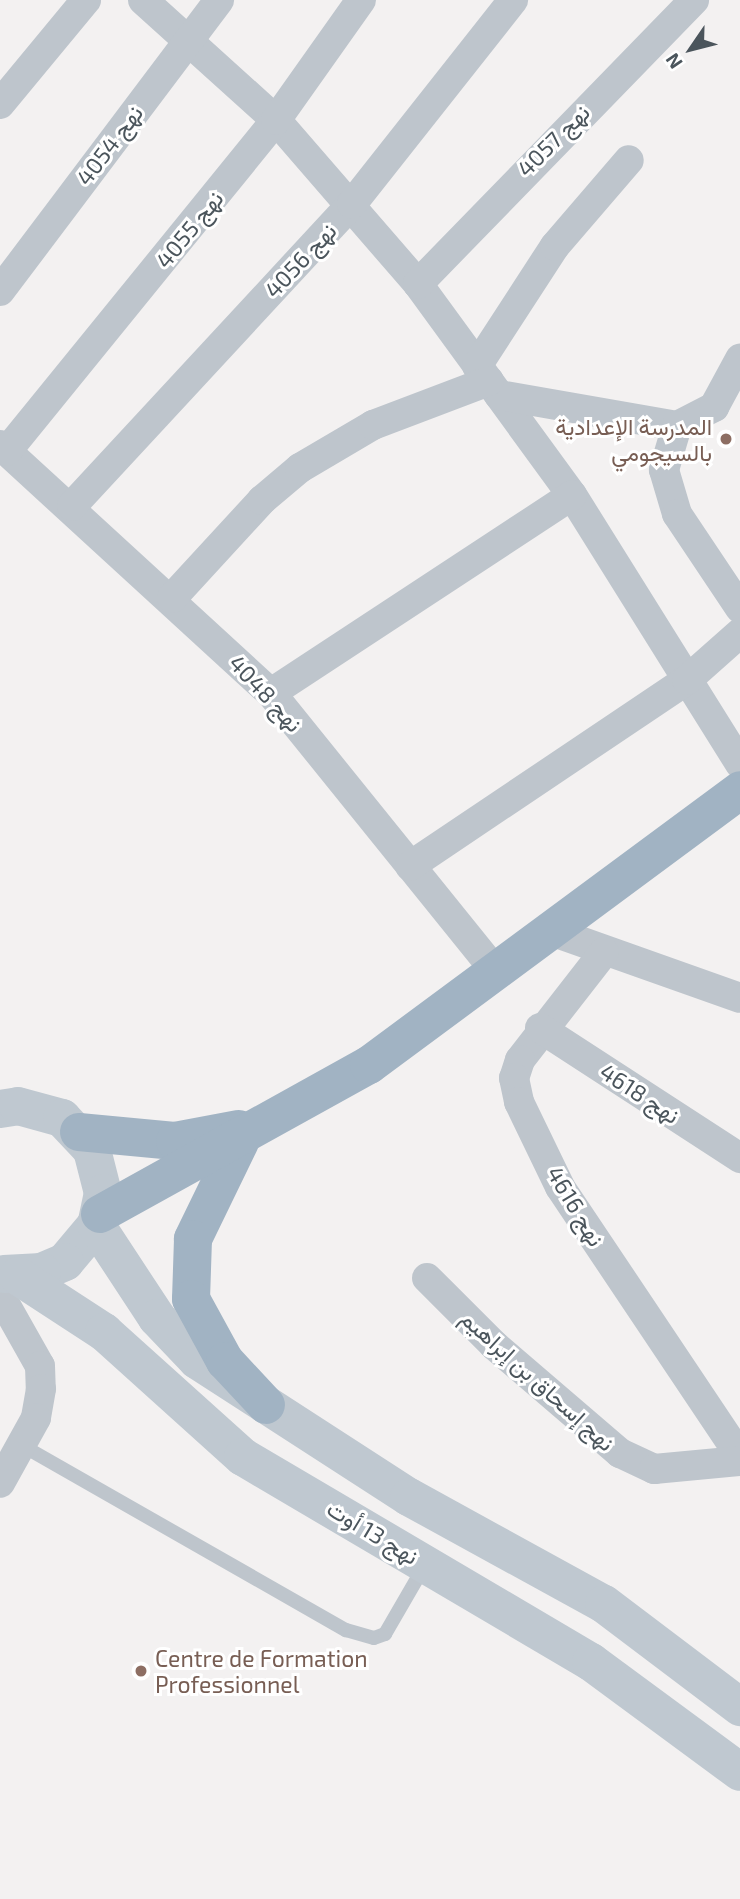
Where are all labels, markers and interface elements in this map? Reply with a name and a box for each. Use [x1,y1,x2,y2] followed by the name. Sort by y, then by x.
[656,14,726,84] north arrow
[660,49,687,74] text: N
[511,98,595,182] street label: نهج 4057
[70,99,148,191] street label: نهج 4054
[149,185,229,273] street label: نهج 4055
[258,217,342,303] street label: نهج 4056
[555,412,712,466] place label: المدرسة الإعدادية بالسيجومي
[718,431,734,447] marker: المدرسة الإعدادية بالسيجومي
[223,649,309,737] street label: نهج 4048
[595,1057,685,1129] street label: نهج 4618
[541,1161,611,1251] street label: نهج 4616
[455,1304,621,1456] street label: نهج إسحاق بن إبراهيم
[322,1494,424,1570] street label: نهج 13 أوت
[155,1644,368,1698] place label: Centre de Formation Professionnel
[133,1663,149,1679] marker: Centre de Formation Professionnel

